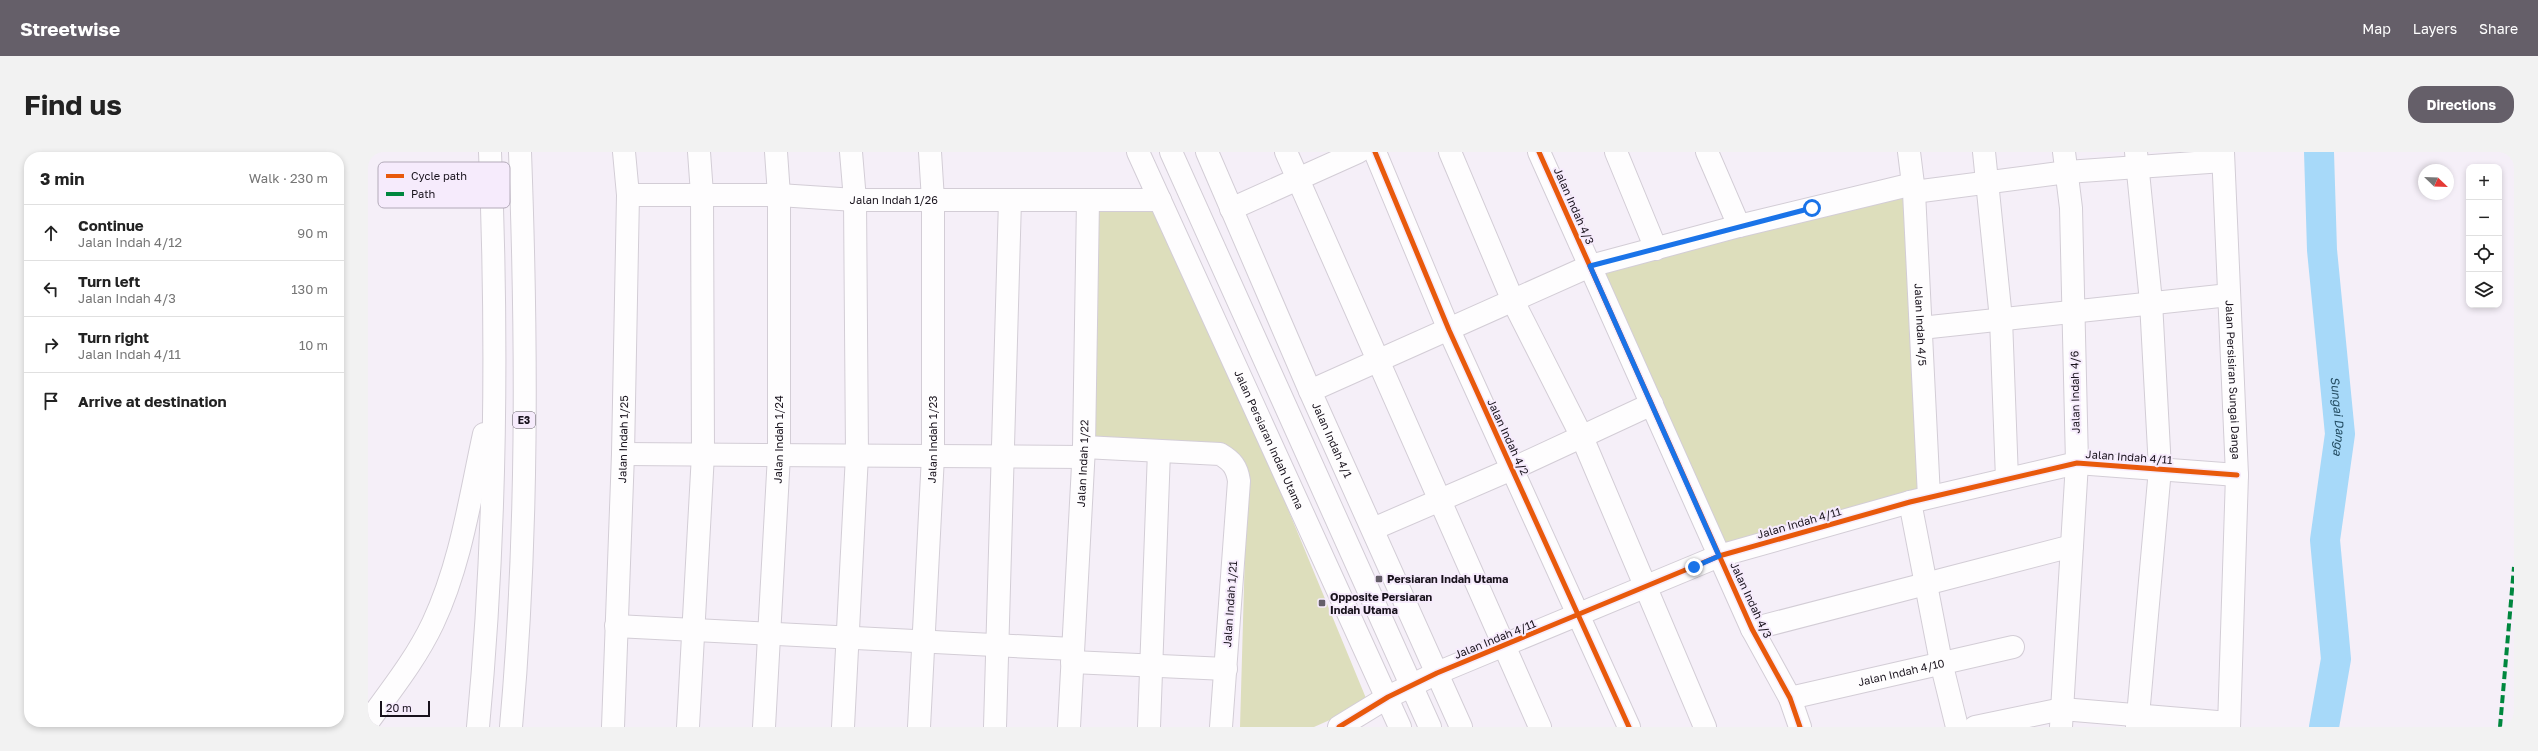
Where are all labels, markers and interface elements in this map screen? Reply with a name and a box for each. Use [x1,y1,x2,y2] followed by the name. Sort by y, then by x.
[20,17,120,40] text: Streetwise
[2362,20,2391,37] text: Map
[2413,20,2457,37] text: Layers
[2479,20,2518,37] text: Share
[2408,86,2514,123] button: Directions
[24,88,122,121] text: Find us
[378,162,510,208] legend
[2418,164,2454,200] north arrow
[2466,164,2502,308] map controls
[2466,164,2502,200] button: +
[1552,165,1597,246] street label: Jalan Indah 4/3
[40,168,84,189] text: 3 min
[411,169,467,182] text: Cycle path
[249,170,328,186] text: Walk · 230 m
[411,187,435,200] text: Path
[849,193,938,206] street label: Jalan Indah 1/26
[1803,199,1821,217] route start
[2466,200,2502,236] button: −
[78,216,144,234] text: Continue
[40,222,62,244] icon: ahead
[297,225,328,241] text: 90 m
[78,234,182,250] text: Jalan Indah 4/12
[2466,236,2502,272] button: locate
[78,272,140,290] text: Turn left
[2466,272,2502,308] button: layers
[40,278,62,300] icon: left
[291,281,328,297] text: 130 m
[1912,283,1930,366] street label: Jalan Indah 4/5
[78,290,176,306] text: Jalan Indah 4/3
[2223,300,2243,460] street label: Jalan Persisiran Sungai Danga
[78,328,149,346] text: Turn right
[40,334,62,356] icon: right
[299,337,328,353] text: 10 m
[78,346,181,362] text: Jalan Indah 4/11
[2067,350,2082,434] street label: Jalan Indah 4/6
[1232,368,1307,511] street label: Jalan Persiaran Indah Utama
[2327,376,2348,458] water label: Sungai Danga
[40,390,62,412] icon: arrive
[78,392,227,410] text: Arrive at destination
[615,395,630,483] street label: Jalan Indah 1/25
[770,395,785,484] street label: Jalan Indah 1/24
[925,395,939,484] street label: Jalan Indah 1/23
[1485,397,1532,477] street label: Jalan Indah 4/2
[1310,400,1355,480] street label: Jalan Indah 4/1
[513,412,535,428] road number: E3
[1074,419,1090,508] street label: Jalan Indah 1/22
[2085,447,2173,466] street label: Jalan Indah 4/11
[1755,504,1842,541] street label: Jalan Indah 4/11
[1685,558,1703,576] route end
[1220,560,1239,648] street label: Jalan Indah 1/21
[1728,560,1775,640] street label: Jalan Indah 4/3
[1387,572,1508,585] place label: Persiaran Indah Utama
[1374,574,1384,584] marker: Persiaran Indah Utama
[1330,590,1433,616] place label: Opposite Persiaran Indah Utama
[1317,598,1327,608] marker: Opposite Persiaran Indah Utama
[1452,616,1538,661] street label: Jalan Indah 4/11
[1856,656,1946,688] street label: Jalan Indah 4/10
[380,699,430,718] scale bar
[386,701,412,714] text: 20 m

